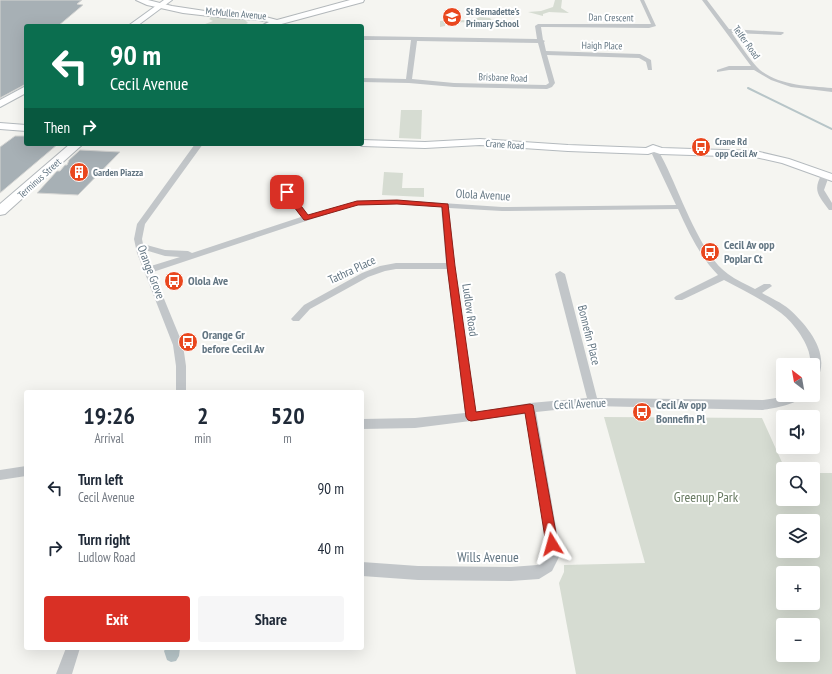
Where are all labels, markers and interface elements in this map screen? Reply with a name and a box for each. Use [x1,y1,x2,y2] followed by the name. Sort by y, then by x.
[205,4,267,23] street label: McMullen Avenue
[466,5,520,30] place label: St Bernadette's Primary School
[441,6,463,28] school or university icon: St Bernadette's Primary School
[588,11,634,24] street label: Dan Crescent
[730,23,763,62] street label: Telfer Road
[110,36,161,73] text: 90 m
[582,39,622,52] street label: Haigh Place
[44,40,96,92] icon: left
[478,70,528,85] street label: Brisbane Road
[110,72,188,95] text: Cecil Avenue
[78,116,100,138] icon: right
[44,118,70,137] text: Then
[715,135,758,160] place label: Crane Rd opp Cecil Av
[690,136,712,158] bus stop icon: Crane Rd opp Cecil Av
[485,137,525,152] street label: Crane Road
[15,155,64,201] street label: Terminus Street
[68,161,90,183] building icon: Garden Piazza
[93,166,143,179] place label: Garden Piazza
[270,175,304,209] pin
[276,181,298,203] icon: arrive
[455,186,511,203] street label: Olola Avenue
[724,237,775,266] place label: Cecil Av opp Poplar Ct
[699,241,721,263] bus stop icon: Cecil Av opp Poplar Ct
[134,243,169,301] street label: Orange Grove
[326,252,378,287] street label: Tathra Place
[163,270,185,292] bus stop icon: Olola Ave
[188,273,228,288] place label: Olola Ave
[459,283,482,337] street label: Ludlow Road
[575,303,604,367] street label: Bonnefin Place
[202,327,265,356] place label: Orange Gr before Cecil Av
[177,331,199,353] bus stop icon: Orange Gr before Cecil Av
[776,358,820,402] north arrow
[776,358,820,662] map controls
[553,395,607,412] street label: Cecil Avenue
[656,397,707,426] place label: Cecil Av opp Bonnefin Pl
[83,400,135,431] text: 19:26
[197,400,208,431] text: 2
[270,400,305,431] text: 520
[631,401,653,423] bus stop icon: Cecil Av opp Bonnefin Pl
[776,410,820,454] button: sound
[94,430,124,447] text: Arrival
[194,430,211,447] text: min
[283,430,292,447] text: m
[776,462,820,506] button: search
[78,470,123,489] text: Turn left
[44,477,66,499] icon: left
[318,479,344,498] text: 90 m
[674,488,739,506] park label: Greenup Park
[78,489,135,506] text: Cecil Avenue
[776,514,820,558] button: layers
[531,523,573,565] position arrow
[78,530,130,549] text: Turn right
[44,537,66,559] icon: right
[318,539,344,558] text: 40 m
[457,548,519,566] street label: Wills Avenue
[78,549,135,566] text: Ludlow Road
[776,566,820,610] button: +
[44,596,190,642] button: Exit
[198,596,344,642] button: Share
[776,618,820,662] button: −

